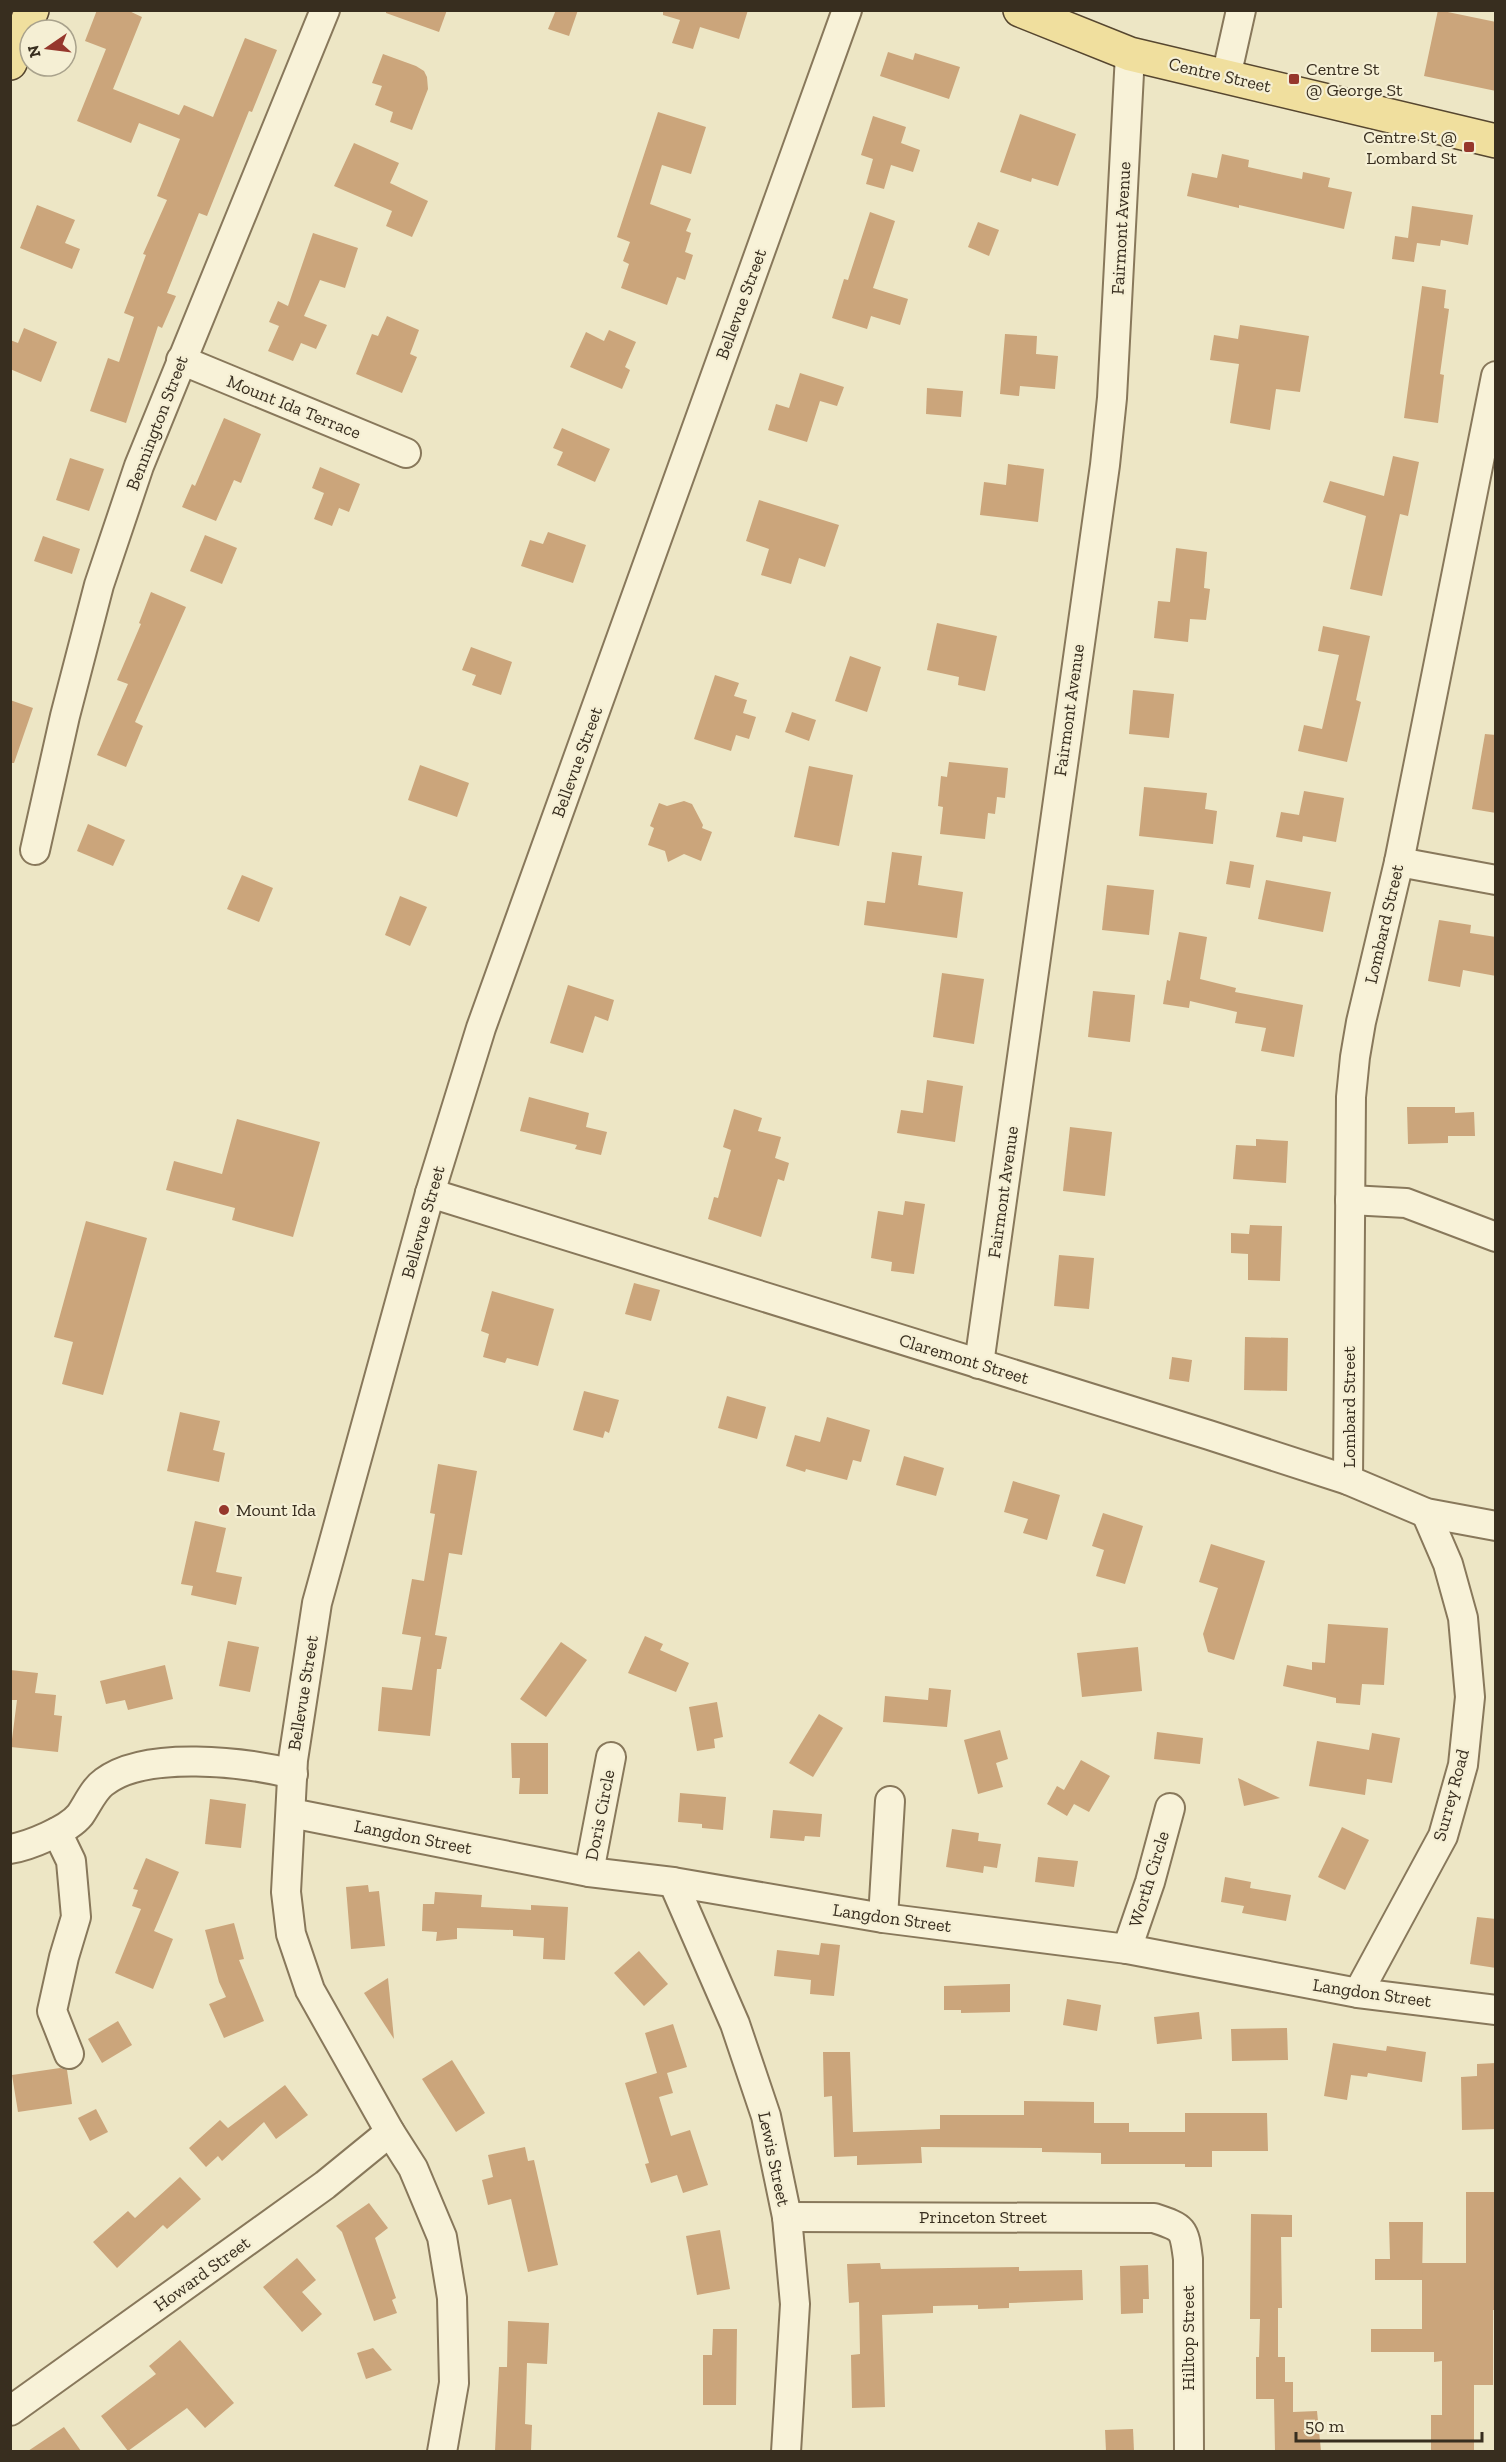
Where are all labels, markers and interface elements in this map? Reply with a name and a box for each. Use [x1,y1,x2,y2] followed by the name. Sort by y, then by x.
[18,18,78,78] north arrow
[23,43,45,60] text: N
[1167,53,1274,98] street label: Centre Street
[1306,58,1403,101] place label: Centre St @ George St
[1287,72,1301,86] marker: Centre St @ George St
[1363,126,1457,169] place label: Centre St @ Lombard St
[1462,140,1476,154] marker: Centre St @ Lombard St
[1107,161,1135,295] street label: Fairmont Avenue
[711,245,771,362] street label: Bellevue Street
[121,352,193,494] street label: Bennington Street
[224,370,364,444] street label: Mount Ida Terrace
[1049,642,1089,778] street label: Fairmont Avenue
[547,703,607,820] street label: Bellevue Street
[1360,862,1408,986] street label: Lombard Street
[983,1124,1023,1260] street label: Fairmont Avenue
[396,1163,450,1281] street label: Bellevue Street
[897,1329,1032,1389] street label: Claremont Street
[1338,1346,1360,1468] street label: Lombard Street
[236,1499,316,1521] place label: Mount Ida
[217,1503,231,1517] marker: Mount Ida
[283,1634,323,1752] street label: Bellevue Street
[1428,1746,1474,1843] street label: Surrey Road
[580,1768,620,1862] street label: Doris Circle
[352,1815,474,1859] street label: Langdon Street
[1124,1828,1174,1930] street label: Worth Circle
[831,1899,953,1937] street label: Langdon Street
[1311,1974,1433,2012] street label: Langdon Street
[753,2110,795,2209] street label: Lewis Street
[919,2206,1047,2228] street label: Princeton Street
[150,2232,255,2316] street label: Howard Street
[1177,2285,1199,2391] street label: Hilltop Street
[1296,2405,1482,2443] scale bar
[1305,2415,1345,2437] text: 50 m

